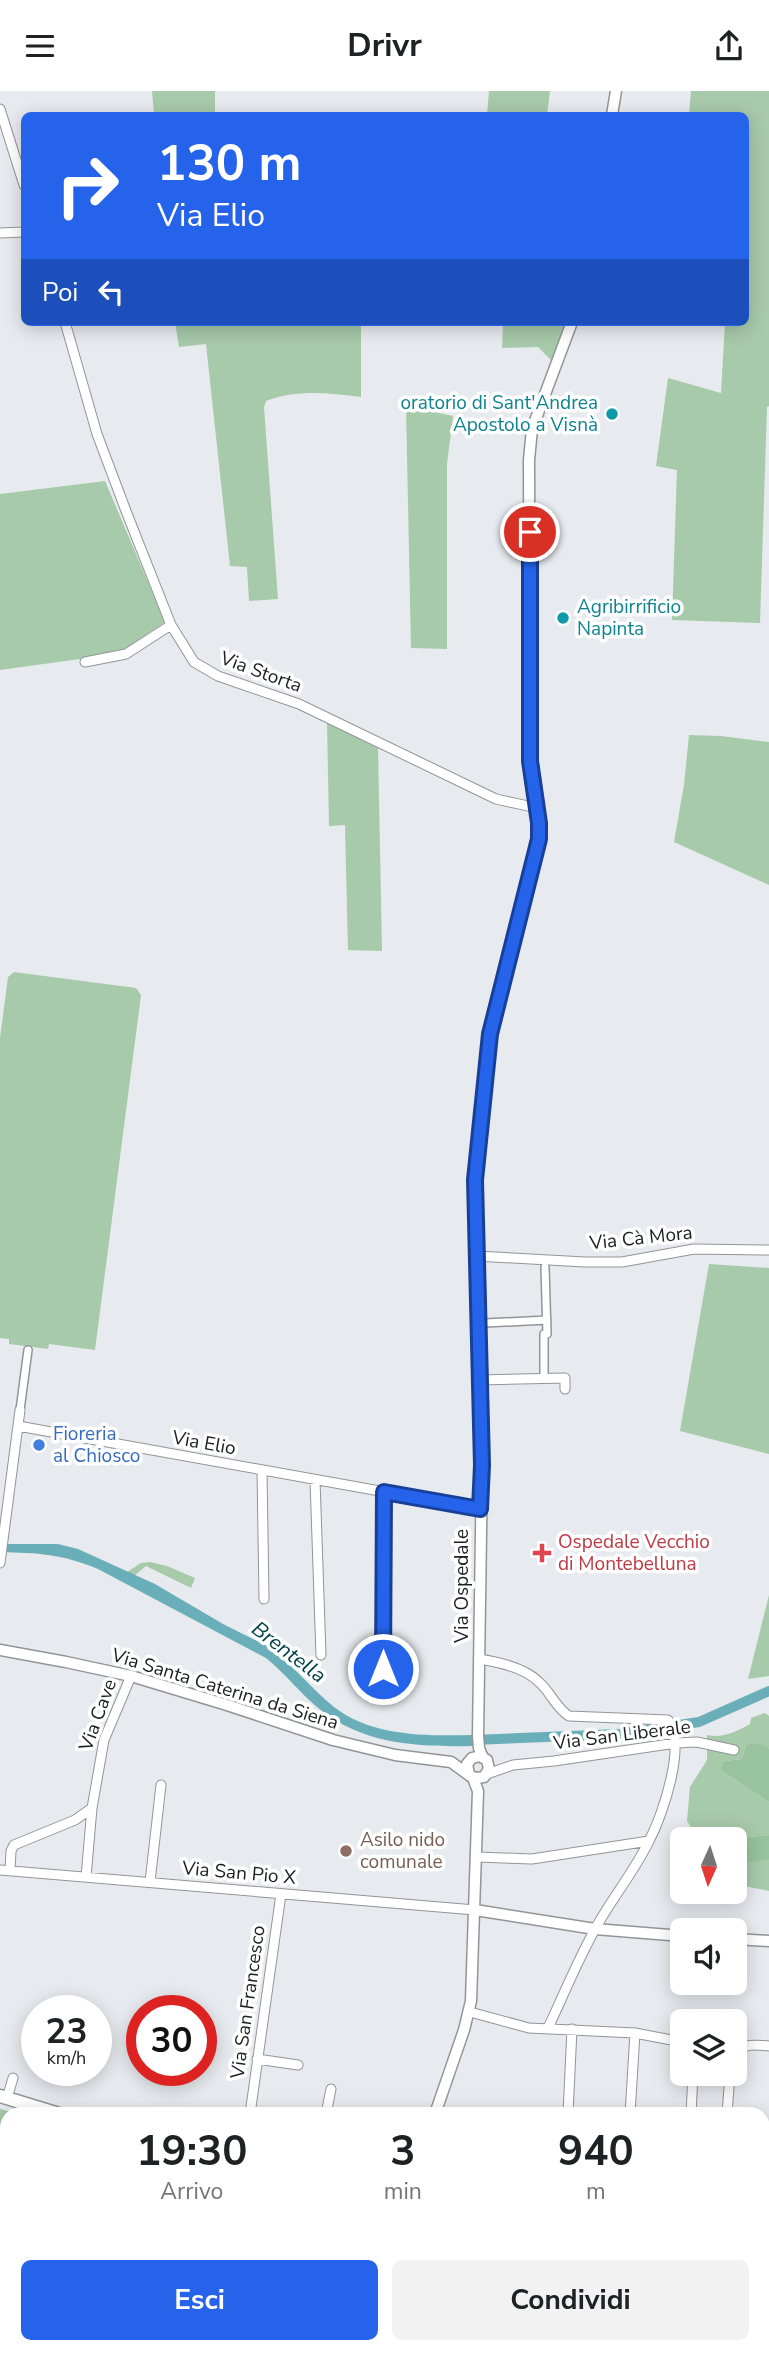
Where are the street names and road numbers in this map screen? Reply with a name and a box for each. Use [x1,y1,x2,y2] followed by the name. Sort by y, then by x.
[216,645,306,699] street label: Via Storta
[587,1220,694,1256] street label: Via Cà Mora
[169,1424,238,1461] street label: Via Elio
[449,1529,475,1644] street label: Via Ospedale
[107,1642,342,1736] street label: Via Santa Caterina da Siena
[73,1675,123,1755] street label: Via Cave
[551,1714,692,1756] street label: Via San Liberale
[180,1855,298,1891] street label: Via San Pio X
[224,1924,272,2081] street label: Via San Francesco

